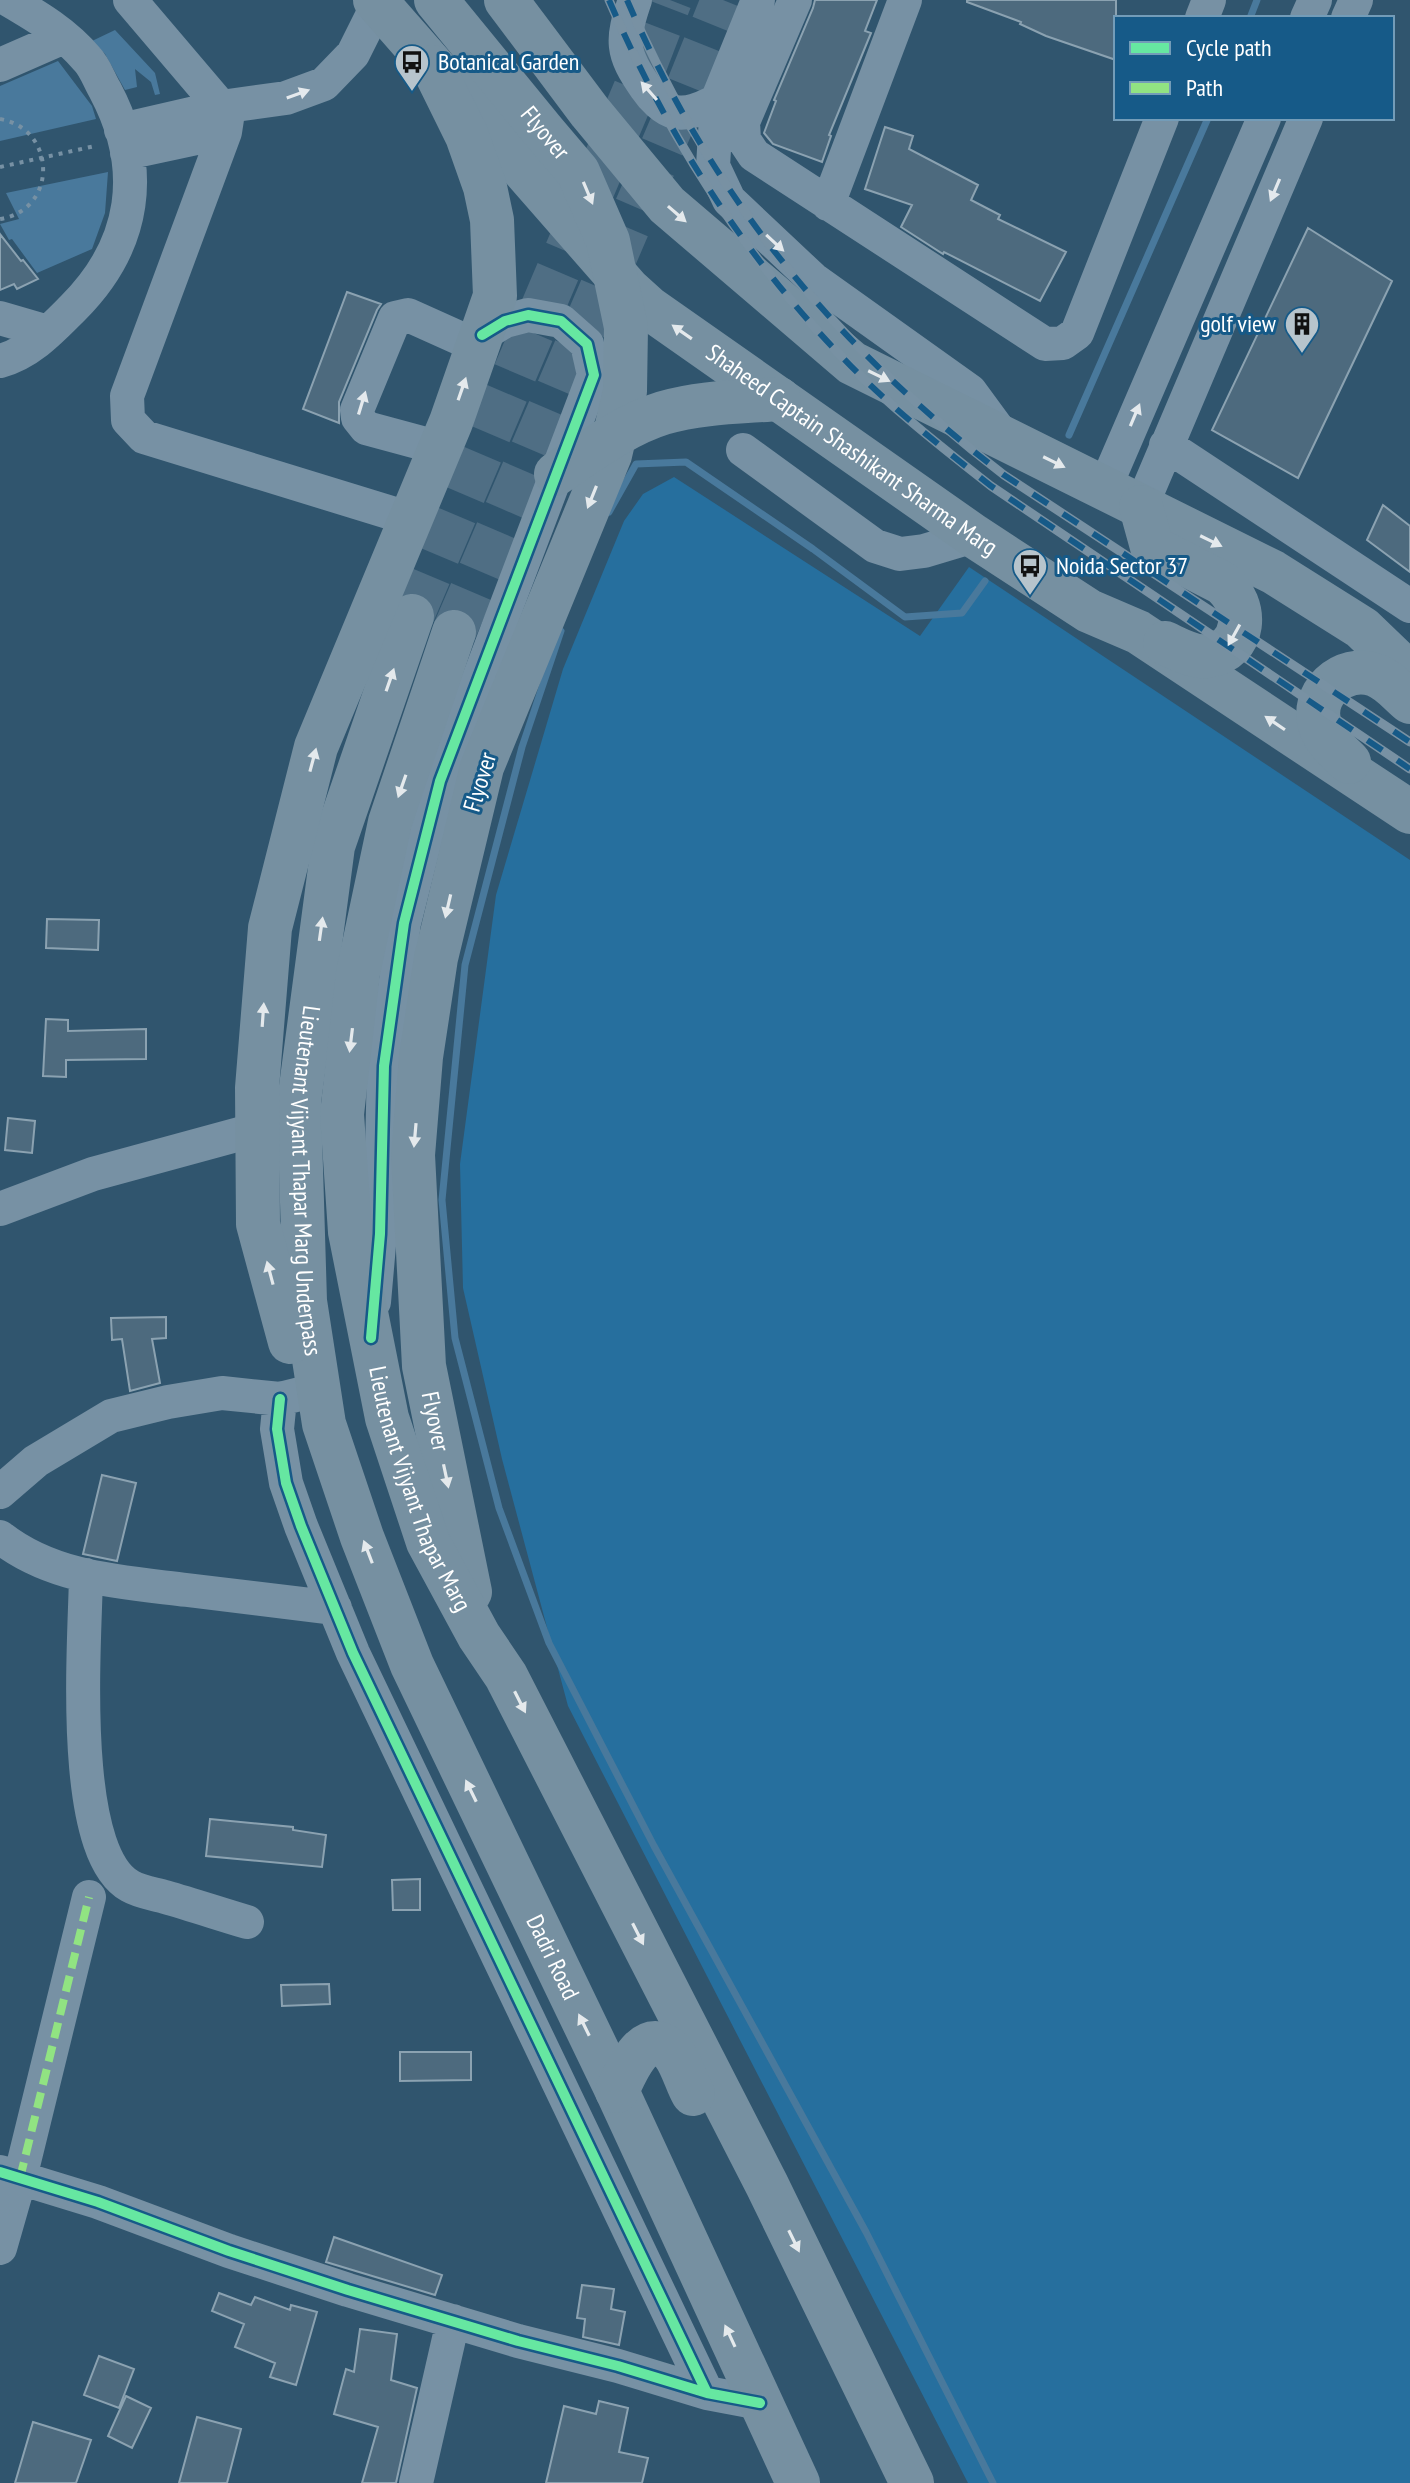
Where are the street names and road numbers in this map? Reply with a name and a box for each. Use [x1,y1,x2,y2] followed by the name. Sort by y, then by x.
[514,100,577,166] street label: Flyover
[700,337,1004,562] street label: Shaheed Captain Shashikant Sharma Marg
[456,748,503,815] street label: Flyover
[284,1004,329,1358] street label: Lieutenant Vijyant Thapar Marg Underpass
[362,1363,479,1617] street label: Lieutenant Vijyant Thapar Marg
[415,1389,457,1455] street label: Flyover
[520,1910,587,2005] street label: Dadri Road

